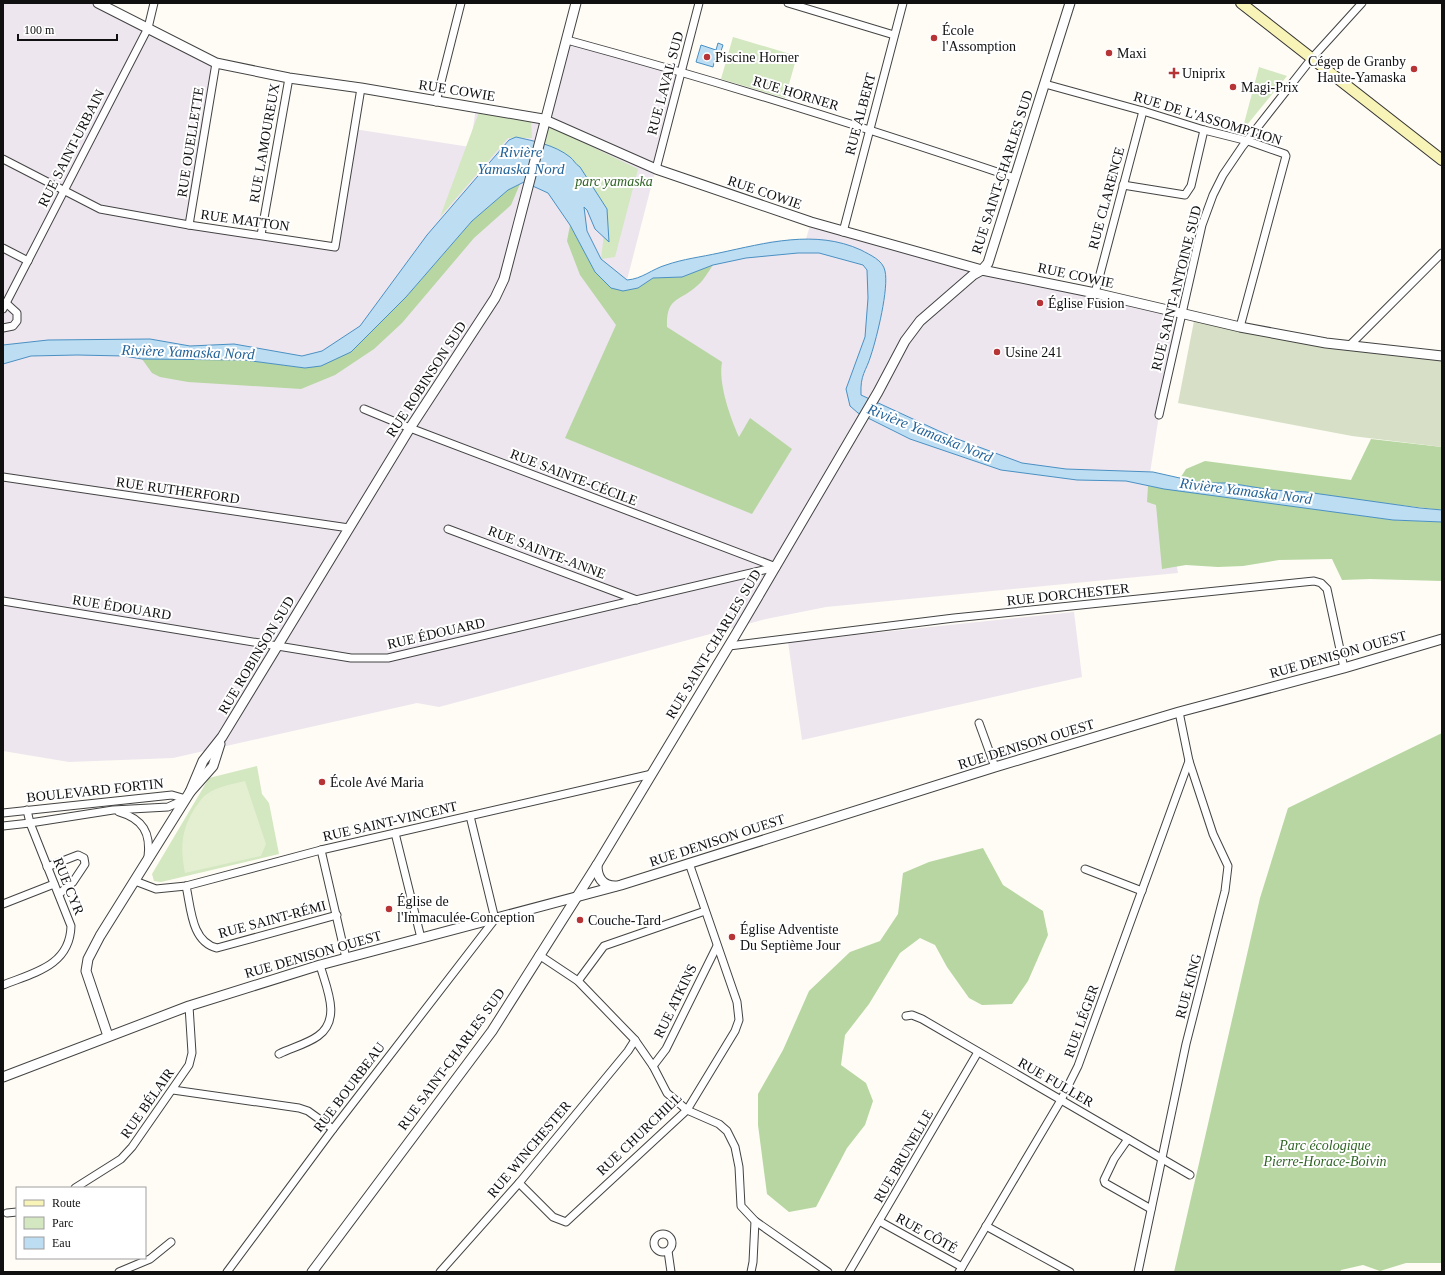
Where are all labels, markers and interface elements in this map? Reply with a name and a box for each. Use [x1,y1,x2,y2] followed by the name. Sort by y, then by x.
[18,16,117,42] scale bar
[942,22,1016,54] place label: École l'Assomption
[24,23,55,37] text: 100 m
[644,30,686,136] street label: RUE LAVAL SUD
[929,33,939,43] marker: École l'Assomption
[1117,46,1147,61] place label: Maxi
[1104,48,1114,58] marker: Maxi
[715,50,799,65] place label: Piscine Horner
[702,52,712,62] marker: Piscine Horner
[1308,54,1407,85] place label: Cégep de Granby Haute-Yamaska
[1409,64,1419,74] marker: Cégep de Granby Haute-Yamaska
[1182,66,1226,81] place label: Uniprix
[1169,68,1179,78] marker: Uniprix
[842,71,879,157] street label: RUE ALBERT
[751,73,841,114] street label: RUE HORNER
[418,77,496,104] street label: RUE COWIE
[1241,80,1299,95] place label: Magi-Prix
[247,82,282,204] street label: RUE LAMOUREUX
[1228,82,1238,92] marker: Magi-Prix
[174,86,207,198] street label: RUE OUELLETTE
[35,87,108,209] street label: RUE SAINT-URBAIN
[969,88,1036,256] street label: RUE SAINT-CHARLES SUD
[1132,89,1284,148] street label: RUE DE L'ASSOMPTION
[478,144,565,177] water label: Rivière Yamaska Nord
[1086,145,1127,251] street label: RUE CLARENCE
[726,173,804,212] street label: RUE COWIE
[574,174,653,189] park label: parc yamaska
[1149,204,1204,372] street label: RUE SAINT-ANTOINE SUD
[200,207,290,234] street label: RUE MATTON
[1036,260,1115,291] street label: RUE COWIE
[1048,295,1125,311] place label: Église Fusion
[1035,298,1045,308] marker: Église Fusion
[383,319,469,440] street label: RUE ROBINSON SUD
[120,342,255,362] water label: Rivière Yamaska Nord
[1005,345,1062,360] place label: Usine 241
[992,347,1002,357] marker: Usine 241
[864,400,995,466] water label: Rivière Yamaska Nord
[508,445,640,509] street label: RUE SAINTE-CÉCILE
[115,474,241,507] street label: RUE RUTHERFORD
[1178,475,1314,507] water label: Rivière Yamaska Nord
[486,523,608,582] street label: RUE SAINTE-ANNE
[663,567,764,722] street label: RUE SAINT-CHARLES SUD
[1006,581,1131,608] street label: RUE DORCHESTER
[71,591,173,623] street label: RUE ÉDOUARD
[215,594,298,717] street label: RUE ROBINSON SUD
[386,614,486,652] street label: RUE ÉDOUARD
[1268,628,1409,681] street label: RUE DENISON OUEST
[956,716,1096,772] street label: RUE DENISON OUEST
[330,774,425,790] place label: École Avé Maria
[26,776,164,805] street label: BOULEVARD FORTIN
[317,777,327,787] marker: École Avé Maria
[321,799,459,844] street label: RUE SAINT-VINCENT
[648,811,787,869] street label: RUE DENISON OUEST
[50,855,87,918] street label: RUE CYR
[397,893,535,925] place label: Église de l'Immaculée-Conception
[216,897,328,941] street label: RUE SAINT-RÉMI
[384,904,394,914] marker: Église de l'Immaculée-Conception
[588,913,661,928] place label: Couche-Tard
[575,915,585,925] marker: Couche-Tard
[740,921,841,953] place label: Église Adventiste Du Septième Jour
[243,928,384,981] street label: RUE DENISON OUEST
[727,932,737,942] marker: Église Adventiste Du Septième Jour
[1173,952,1204,1020] street label: RUE KING
[651,962,700,1041] street label: RUE ATKINS
[1060,982,1102,1060] street label: RUE LÉGER
[395,986,508,1133] street label: RUE SAINT-CHARLES SUD
[311,1039,388,1135] street label: RUE BOURBEAU
[1015,1055,1097,1110] street label: RUE FULLER
[117,1064,177,1141] street label: RUE BÉLAIR
[594,1090,685,1179] street label: RUE CHURCHILL
[485,1097,575,1201] street label: RUE WINCHESTER
[871,1107,936,1205] street label: RUE BRUNELLE
[1262,1138,1387,1169] park label: Parc écologique Pierre-Horace-Boivin
[16,1187,146,1259] legend
[52,1196,81,1210] text: Route
[893,1210,961,1256] street label: RUE CÔTÉ
[52,1216,73,1230] text: Parc
[52,1236,71,1250] text: Eau

